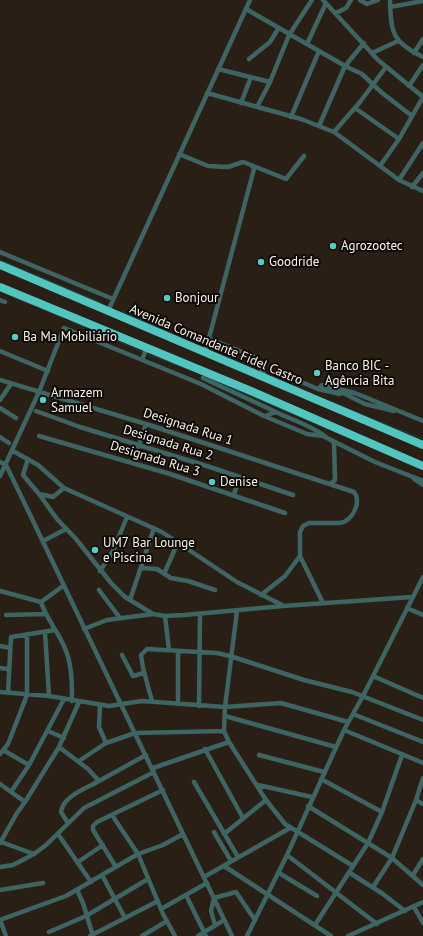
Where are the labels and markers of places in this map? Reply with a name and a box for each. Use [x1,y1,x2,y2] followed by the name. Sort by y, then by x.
[341,238,403,254] place label: Agrozootec
[328,241,338,251] marker: Agrozootec
[269,254,319,270] place label: Goodride
[256,257,266,267] marker: Goodride
[175,290,219,306] place label: Bonjour
[162,293,172,303] marker: Bonjour
[23,329,117,345] place label: Ba Ma Mobiliário
[10,332,20,342] marker: Ba Ma Mobiliário
[325,358,394,389] place label: Banco BIC - Agência Bita
[312,368,322,378] marker: Banco BIC - Agência Bita
[51,385,103,416] place label: Armazem Samuel
[38,395,48,405] marker: Armazem Samuel
[220,474,258,490] place label: Denise
[207,477,217,487] marker: Denise
[103,535,195,566] place label: UM7 Bar Lounge e Piscina
[90,545,100,555] marker: UM7 Bar Lounge e Piscina

